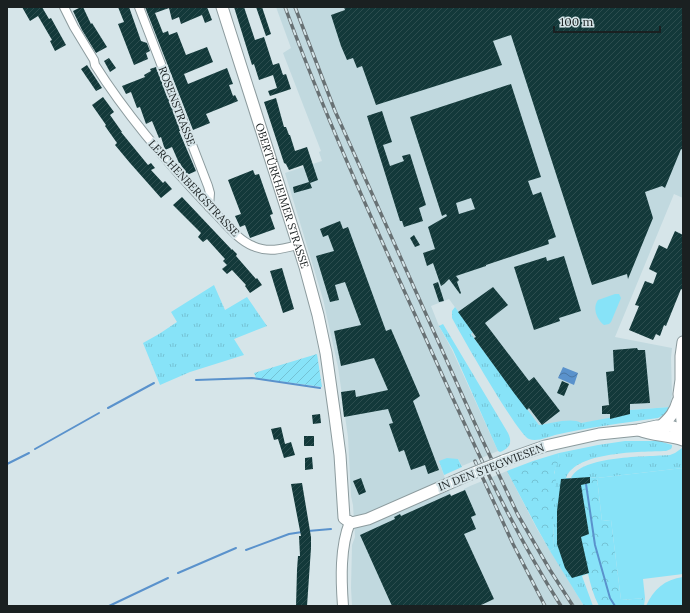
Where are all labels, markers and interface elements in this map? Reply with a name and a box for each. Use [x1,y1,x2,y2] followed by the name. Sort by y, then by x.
[554,8,660,34] scale bar
[560,14,593,29] text: 100 m
[155,64,199,148] street label: ROSENSTRASSE
[252,121,312,270] street label: OBERTÜRKHEIMER STRASSE
[145,137,243,239] street label: LERCHENBERGSTRASSE
[436,440,546,494] street label: IN DEN STEGWIESEN

